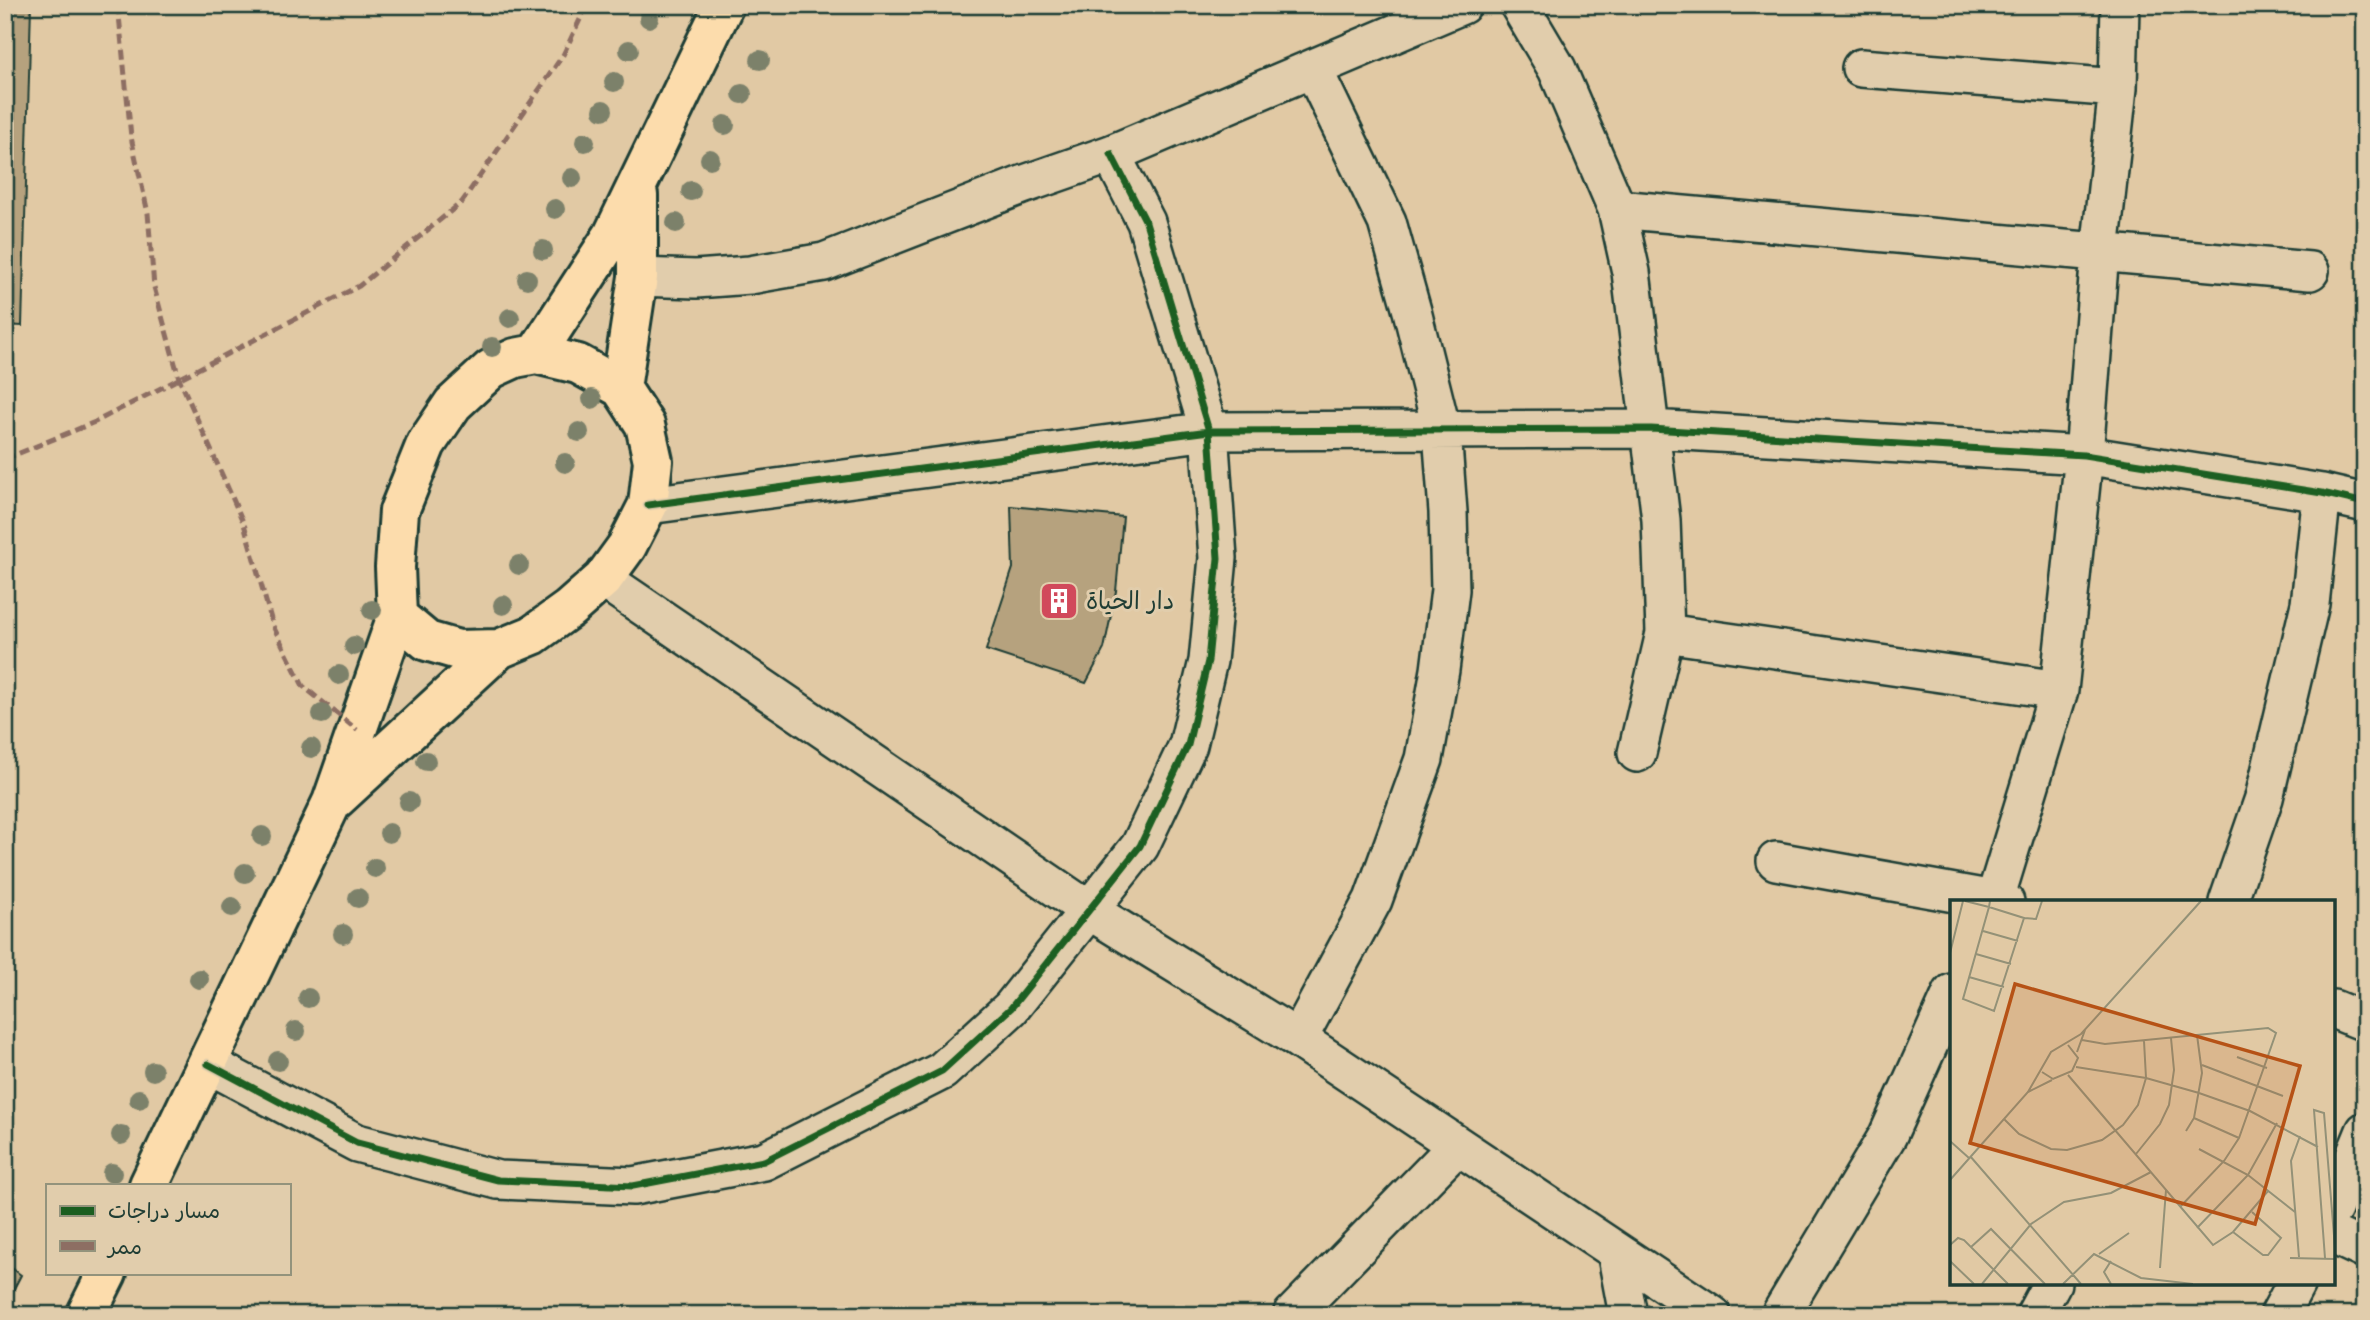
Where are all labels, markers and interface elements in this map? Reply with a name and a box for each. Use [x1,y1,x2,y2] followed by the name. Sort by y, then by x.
[1038,580,1080,622] building icon: دار الحياة
[1086,584,1174,615] place label: دار الحياة
[1950,900,2335,1285] inset map
[46,1184,290,1274] legend
[108,1196,220,1223] text: مسار دراجات
[106,1232,142,1259] text: ممر

